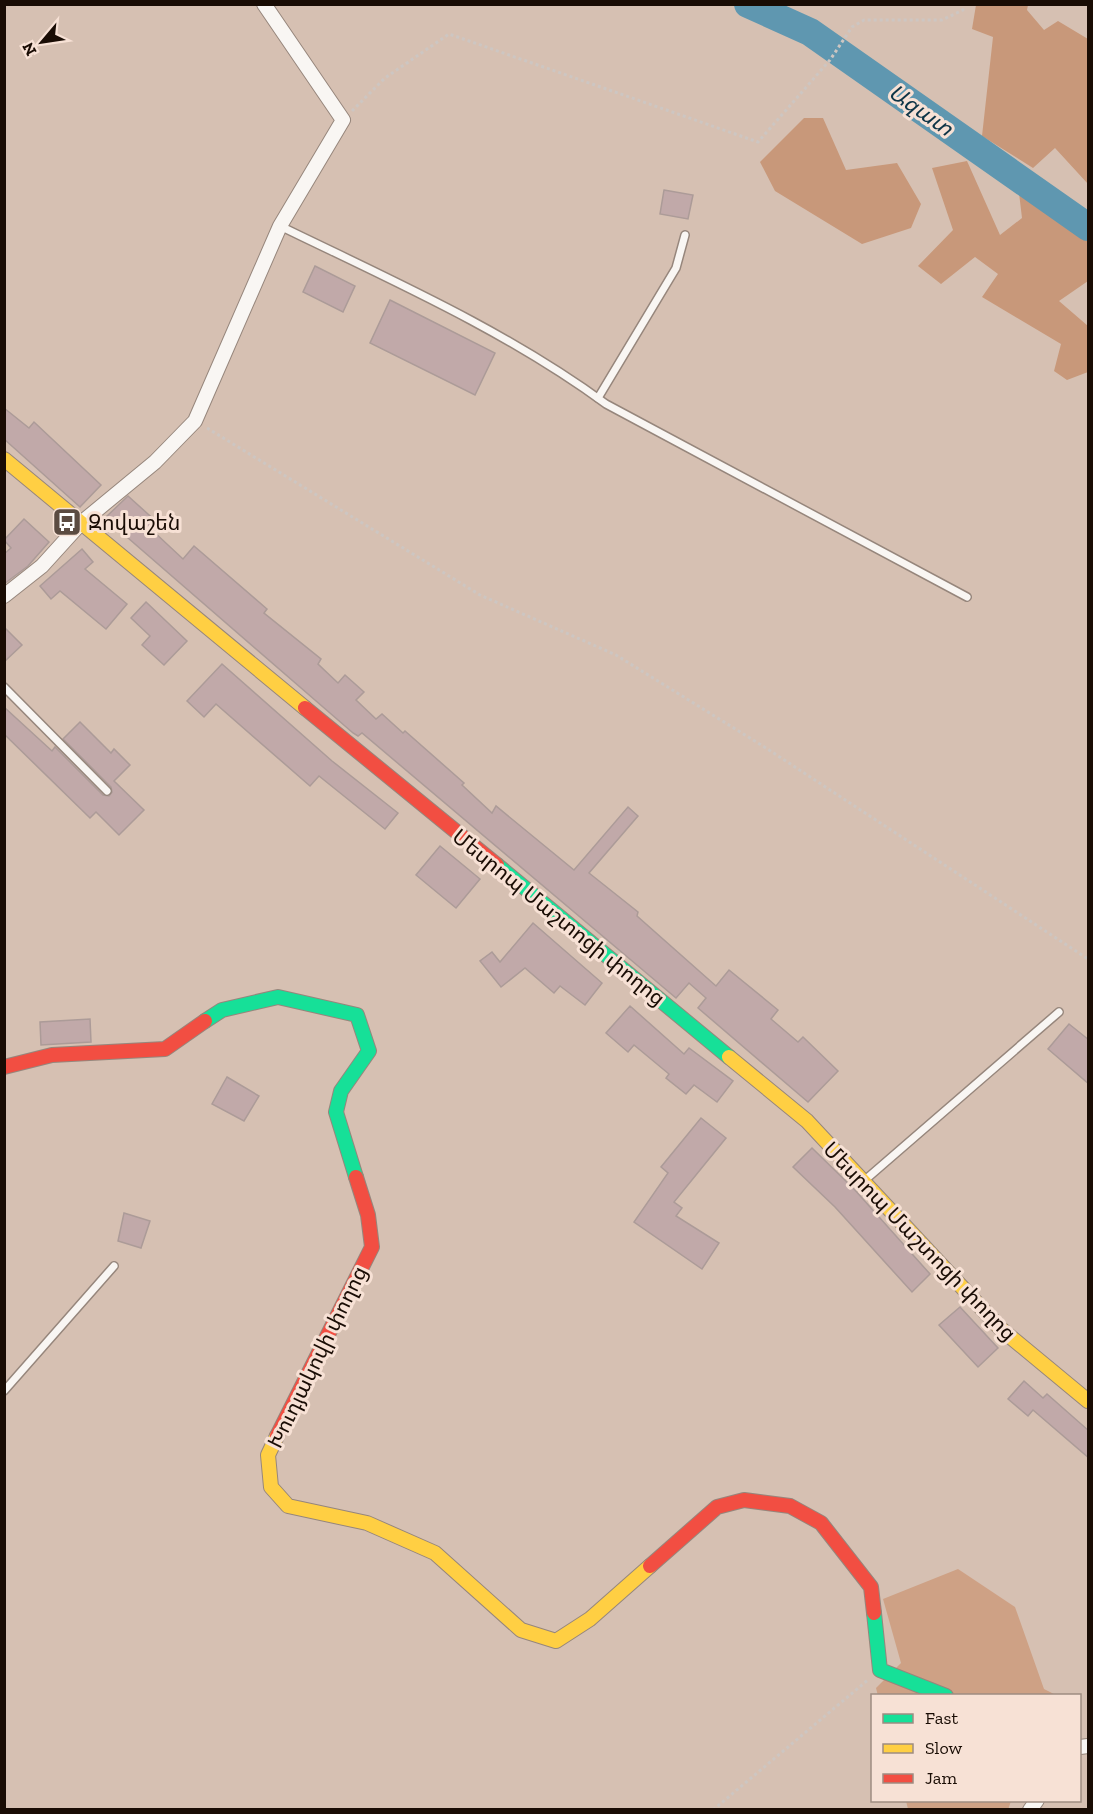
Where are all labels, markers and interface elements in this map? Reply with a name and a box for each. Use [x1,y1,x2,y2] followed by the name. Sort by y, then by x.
[12,12,72,72] north arrow
[18,39,41,59] text: N
[884,78,959,142] water label: Ազատ
[51,506,83,538] bus stop icon: Զովաշեն
[88,510,180,535] place label: Զովաշեն
[448,823,670,1011] street label: Մեսրոպ Մաշտոցի փողոց
[818,1136,1022,1346] street label: Մեսրոպ Մաշտոցի փողոց
[262,1262,372,1452] street label: Խուդյակովի փողոց
[871,1694,1081,1802] legend
[925,1707,958,1729] text: Fast
[925,1737,962,1759] text: Slow
[925,1767,957,1789] text: Jam

